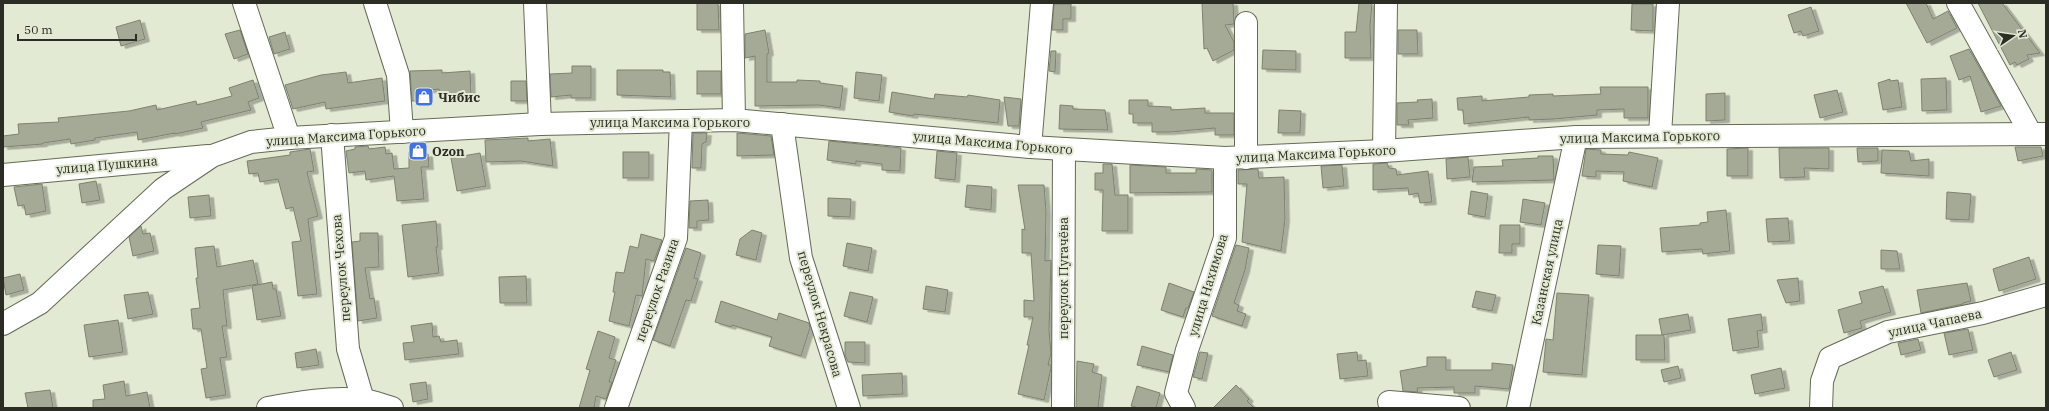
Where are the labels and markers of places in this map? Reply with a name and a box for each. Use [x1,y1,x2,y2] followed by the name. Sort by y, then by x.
[413,86,435,108] shop icon: Чибис
[438,89,480,106] place label: Чибис
[407,140,429,162] shop icon: Ozon
[432,143,465,160] place label: Ozon

